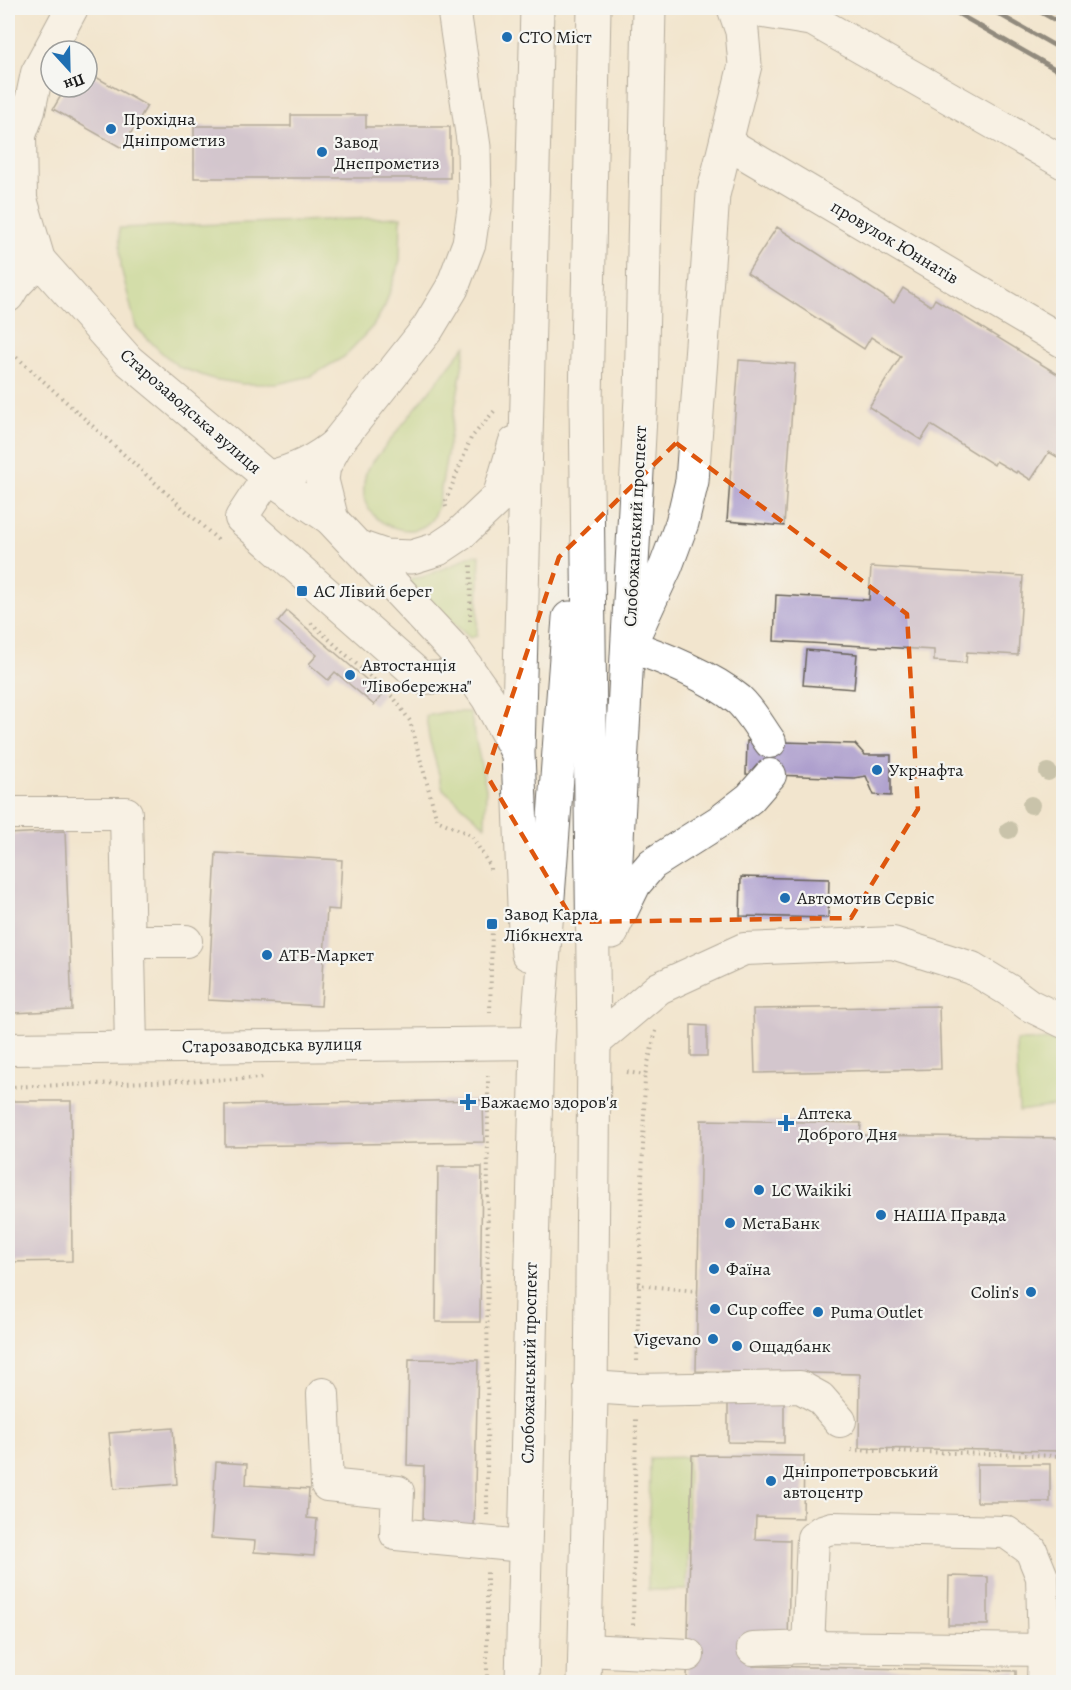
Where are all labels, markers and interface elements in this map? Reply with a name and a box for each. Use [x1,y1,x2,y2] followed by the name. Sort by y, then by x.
[519,25,592,49] place label: СТО Міст
[500,30,514,44] marker: СТО Міст
[39,39,99,99] north arrow
[60,68,88,96] text: Пн
[123,107,225,152] place label: Прохідна Дніпрометиз
[104,122,118,136] marker: Прохідна Дніпрометиз
[334,130,440,175] place label: Завод Днепрометиз
[315,145,329,159] marker: Завод Днепрометиз
[827,194,963,290] street label: провулок Юннатів
[115,343,267,479] street label: Старозаводська вулиця
[618,425,652,627] street label: Слобожанський проспект
[313,579,432,603] place label: АС Лівий берег
[295,584,309,598] marker: АС Лівий берег
[361,653,472,698] place label: Автостанція "Лівобережна"
[343,668,357,682] marker: Автостанція "Лівобережна"
[889,758,964,782] place label: Укрнафта
[870,763,884,777] marker: Укрнафта
[796,886,935,910] place label: Автомотив Сервіс
[778,891,792,905] marker: Автомотив Сервіс
[504,902,599,947] place label: Завод Карла Лібкнехта
[485,917,499,931] marker: Завод Карла Лібкнехта
[278,943,374,967] place label: АТБ-Маркет
[260,948,274,962] marker: АТБ-Маркет
[182,1031,362,1059] street label: Старозаводська вулиця
[480,1090,618,1114] place label: Бажаємо здоров'я
[461,1095,475,1109] marker: Бажаємо здоров'я
[797,1101,898,1146] place label: Аптека Доброго Дня
[779,1116,793,1130] marker: Аптека Доброго Дня
[771,1178,852,1202] place label: LC Waikiki
[752,1183,766,1197] marker: LC Waikiki
[893,1203,1007,1227] place label: НАША Правда
[874,1208,888,1222] marker: НАША Правда
[742,1211,820,1235] place label: МетаБанк
[723,1216,737,1230] marker: МетаБанк
[726,1257,772,1281] place label: Фаїна
[515,1262,543,1464] street label: Слобожанський проспект
[707,1262,721,1276] marker: Фаїна
[971,1280,1019,1304] place label: Colin's
[1024,1285,1038,1299] marker: Colin's
[727,1297,805,1321] place label: Cup coffee
[830,1300,923,1324] place label: Puma Outlet
[708,1302,722,1316] marker: Cup coffee
[811,1305,825,1319] marker: Puma Outlet
[633,1327,701,1351] place label: Vigevano
[706,1332,720,1346] marker: Vigevano
[749,1334,831,1358] place label: Ощадбанк
[730,1339,744,1353] marker: Ощадбанк
[783,1459,939,1504] place label: Дніпропетровський автоцентр
[764,1474,778,1488] marker: Дніпропетровський автоцентр

